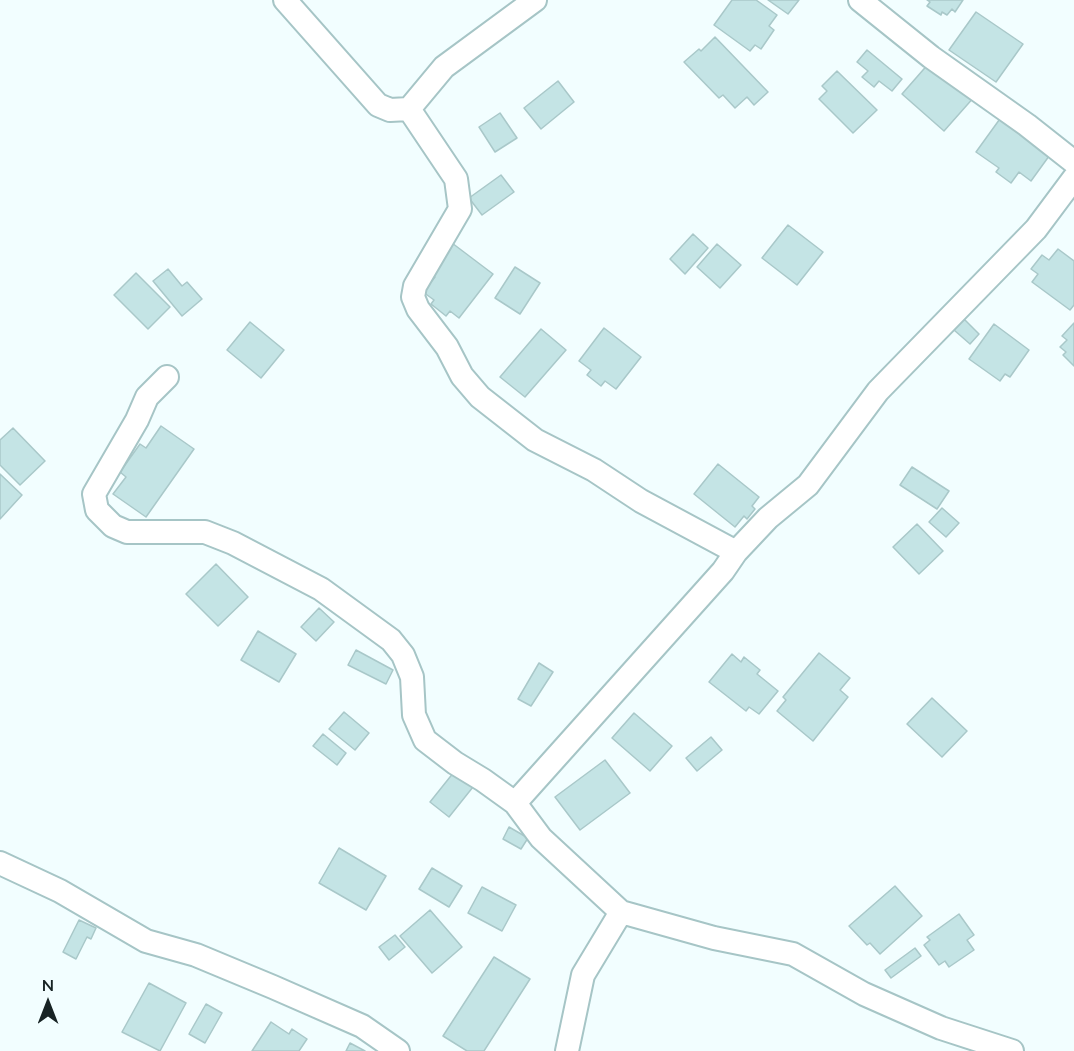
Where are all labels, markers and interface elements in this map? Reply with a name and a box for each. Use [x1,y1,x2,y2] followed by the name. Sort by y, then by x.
[18,973,78,1033] north arrow
[42,975,54,994] text: N

